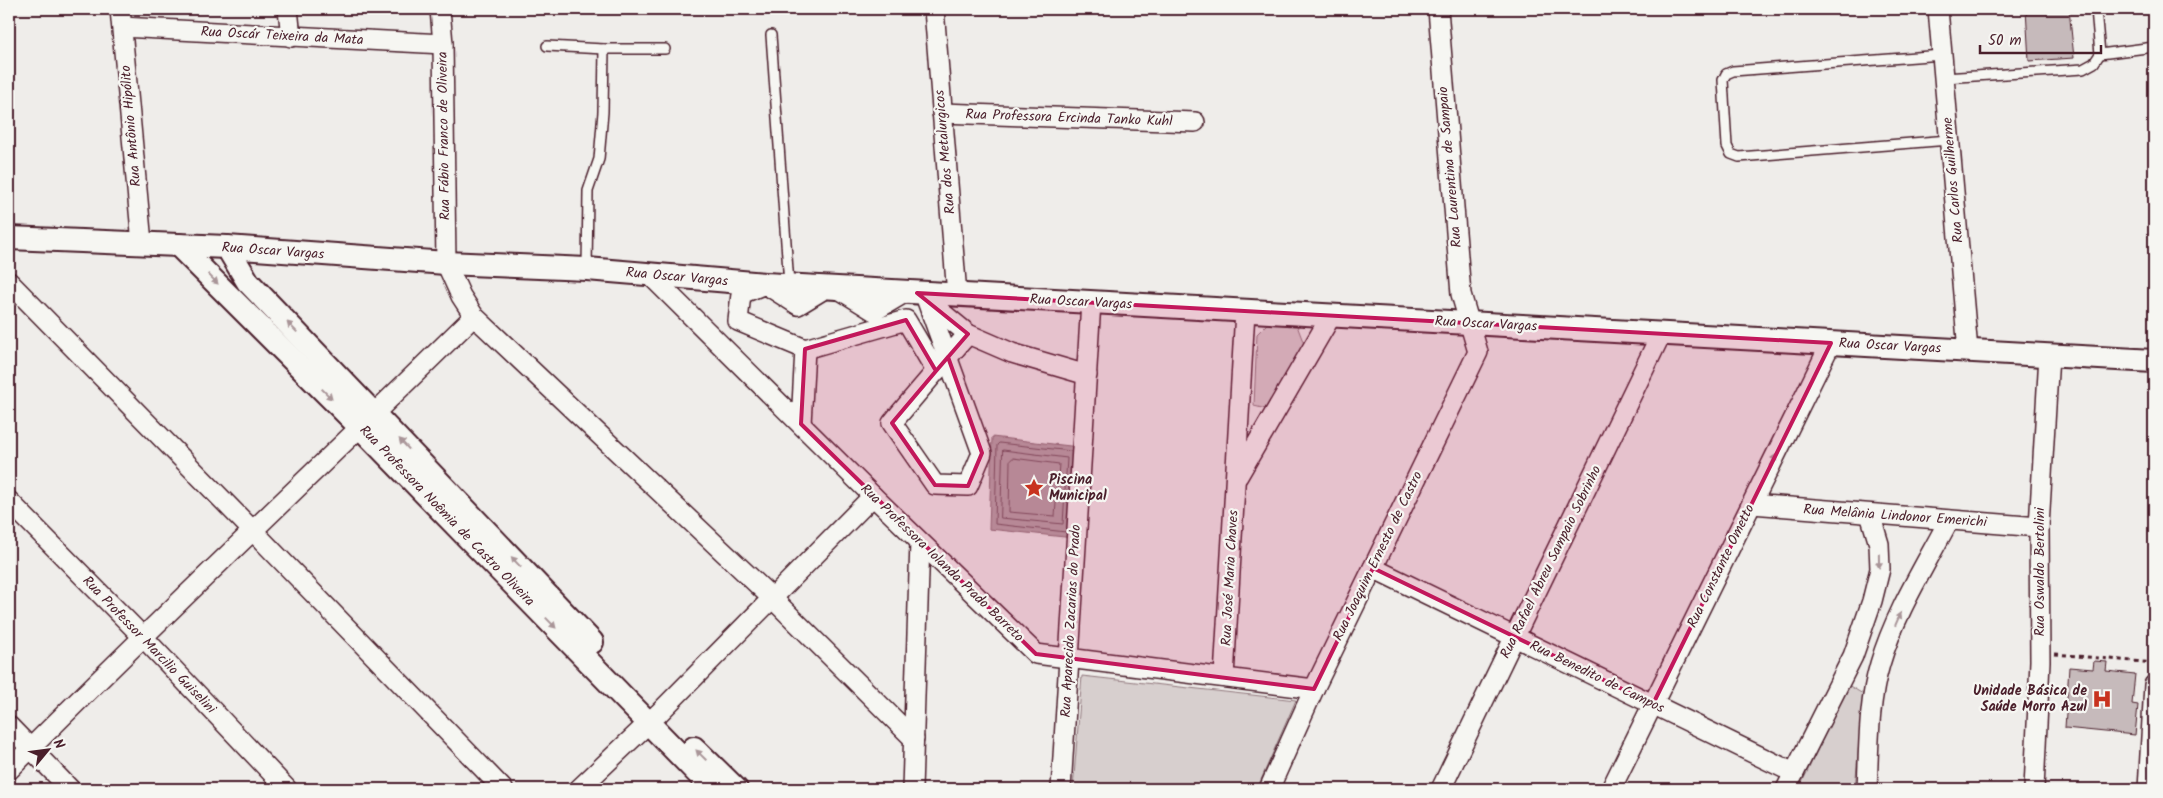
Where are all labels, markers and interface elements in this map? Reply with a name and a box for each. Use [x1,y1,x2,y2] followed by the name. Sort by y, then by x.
[200,21,364,51] street label: Rua Oscár Teixeira da Mata
[1980,22,2102,54] scale bar
[1988,29,2022,53] text: 50 m
[432,51,456,221] street label: Rua Fábio Franco de Oliveira
[115,64,147,188] street label: Rua Antônio Hipólito
[1432,85,1468,249] street label: Rua Laurentina de Sampaio
[929,89,961,215] street label: Rua dos Metalurgicos
[965,103,1174,133] street label: Rua Professora Ercinda Tanko Kuhl
[1936,116,1969,244] street label: Rua Carlos Guilherme
[221,236,325,266] street label: Rua Oscar Vargas
[625,262,729,292] street label: Rua Oscar Vargas
[206,273,218,285] one-way arrow
[1029,288,1133,316] street label: Rua Oscar Vargas
[1434,310,1538,338] street label: Rua Oscar Vargas
[286,321,298,333] one-way arrow
[1838,332,1942,360] street label: Rua Oscar Vargas
[321,388,333,400] one-way arrow
[354,420,540,612] street label: Rua Professora Noêmia de Castro Oliveira
[398,439,410,451] one-way arrow
[1769,453,1777,468] one-way arrow
[1495,462,1607,662] street label: Rua Rafael Abreu Sampaio Sobrinho
[1327,468,1429,644] street label: Rua Joaquim Ernesto de Castro
[1049,469,1107,507] place label: Piscina Municipal
[1023,477,1045,499] place icon: Piscina Municipal
[855,479,1029,647] street label: Rua Professora Iolanda Prado Barreto
[1802,499,1988,533] street label: Rua Melânia Lindonor Emerichi
[1681,500,1761,632] street label: Rua Constante Ometto
[2029,507,2051,637] street label: Rua Oswaldo Bertolini
[1215,509,1245,647] street label: Rua José Maria Chaves
[1055,524,1087,718] street label: Rua Aparecido Zacarias do Prado
[1876,553,1884,569] one-way arrow
[510,557,522,569] one-way arrow
[77,571,222,720] street label: Rua Professor Marcilio Guiselini
[1895,612,1903,626] one-way arrow
[545,616,557,628] one-way arrow
[1526,635,1668,719] street label: Rua Benedito de Campos
[1973,680,2087,718] place label: Unidade Básica de Saúde Morro Azul
[2091,688,2113,710] hospital icon: Unidade Básica de Saúde Morro Azul
[22,726,72,776] north arrow
[47,735,70,754] text: N
[696,749,708,761] one-way arrow

